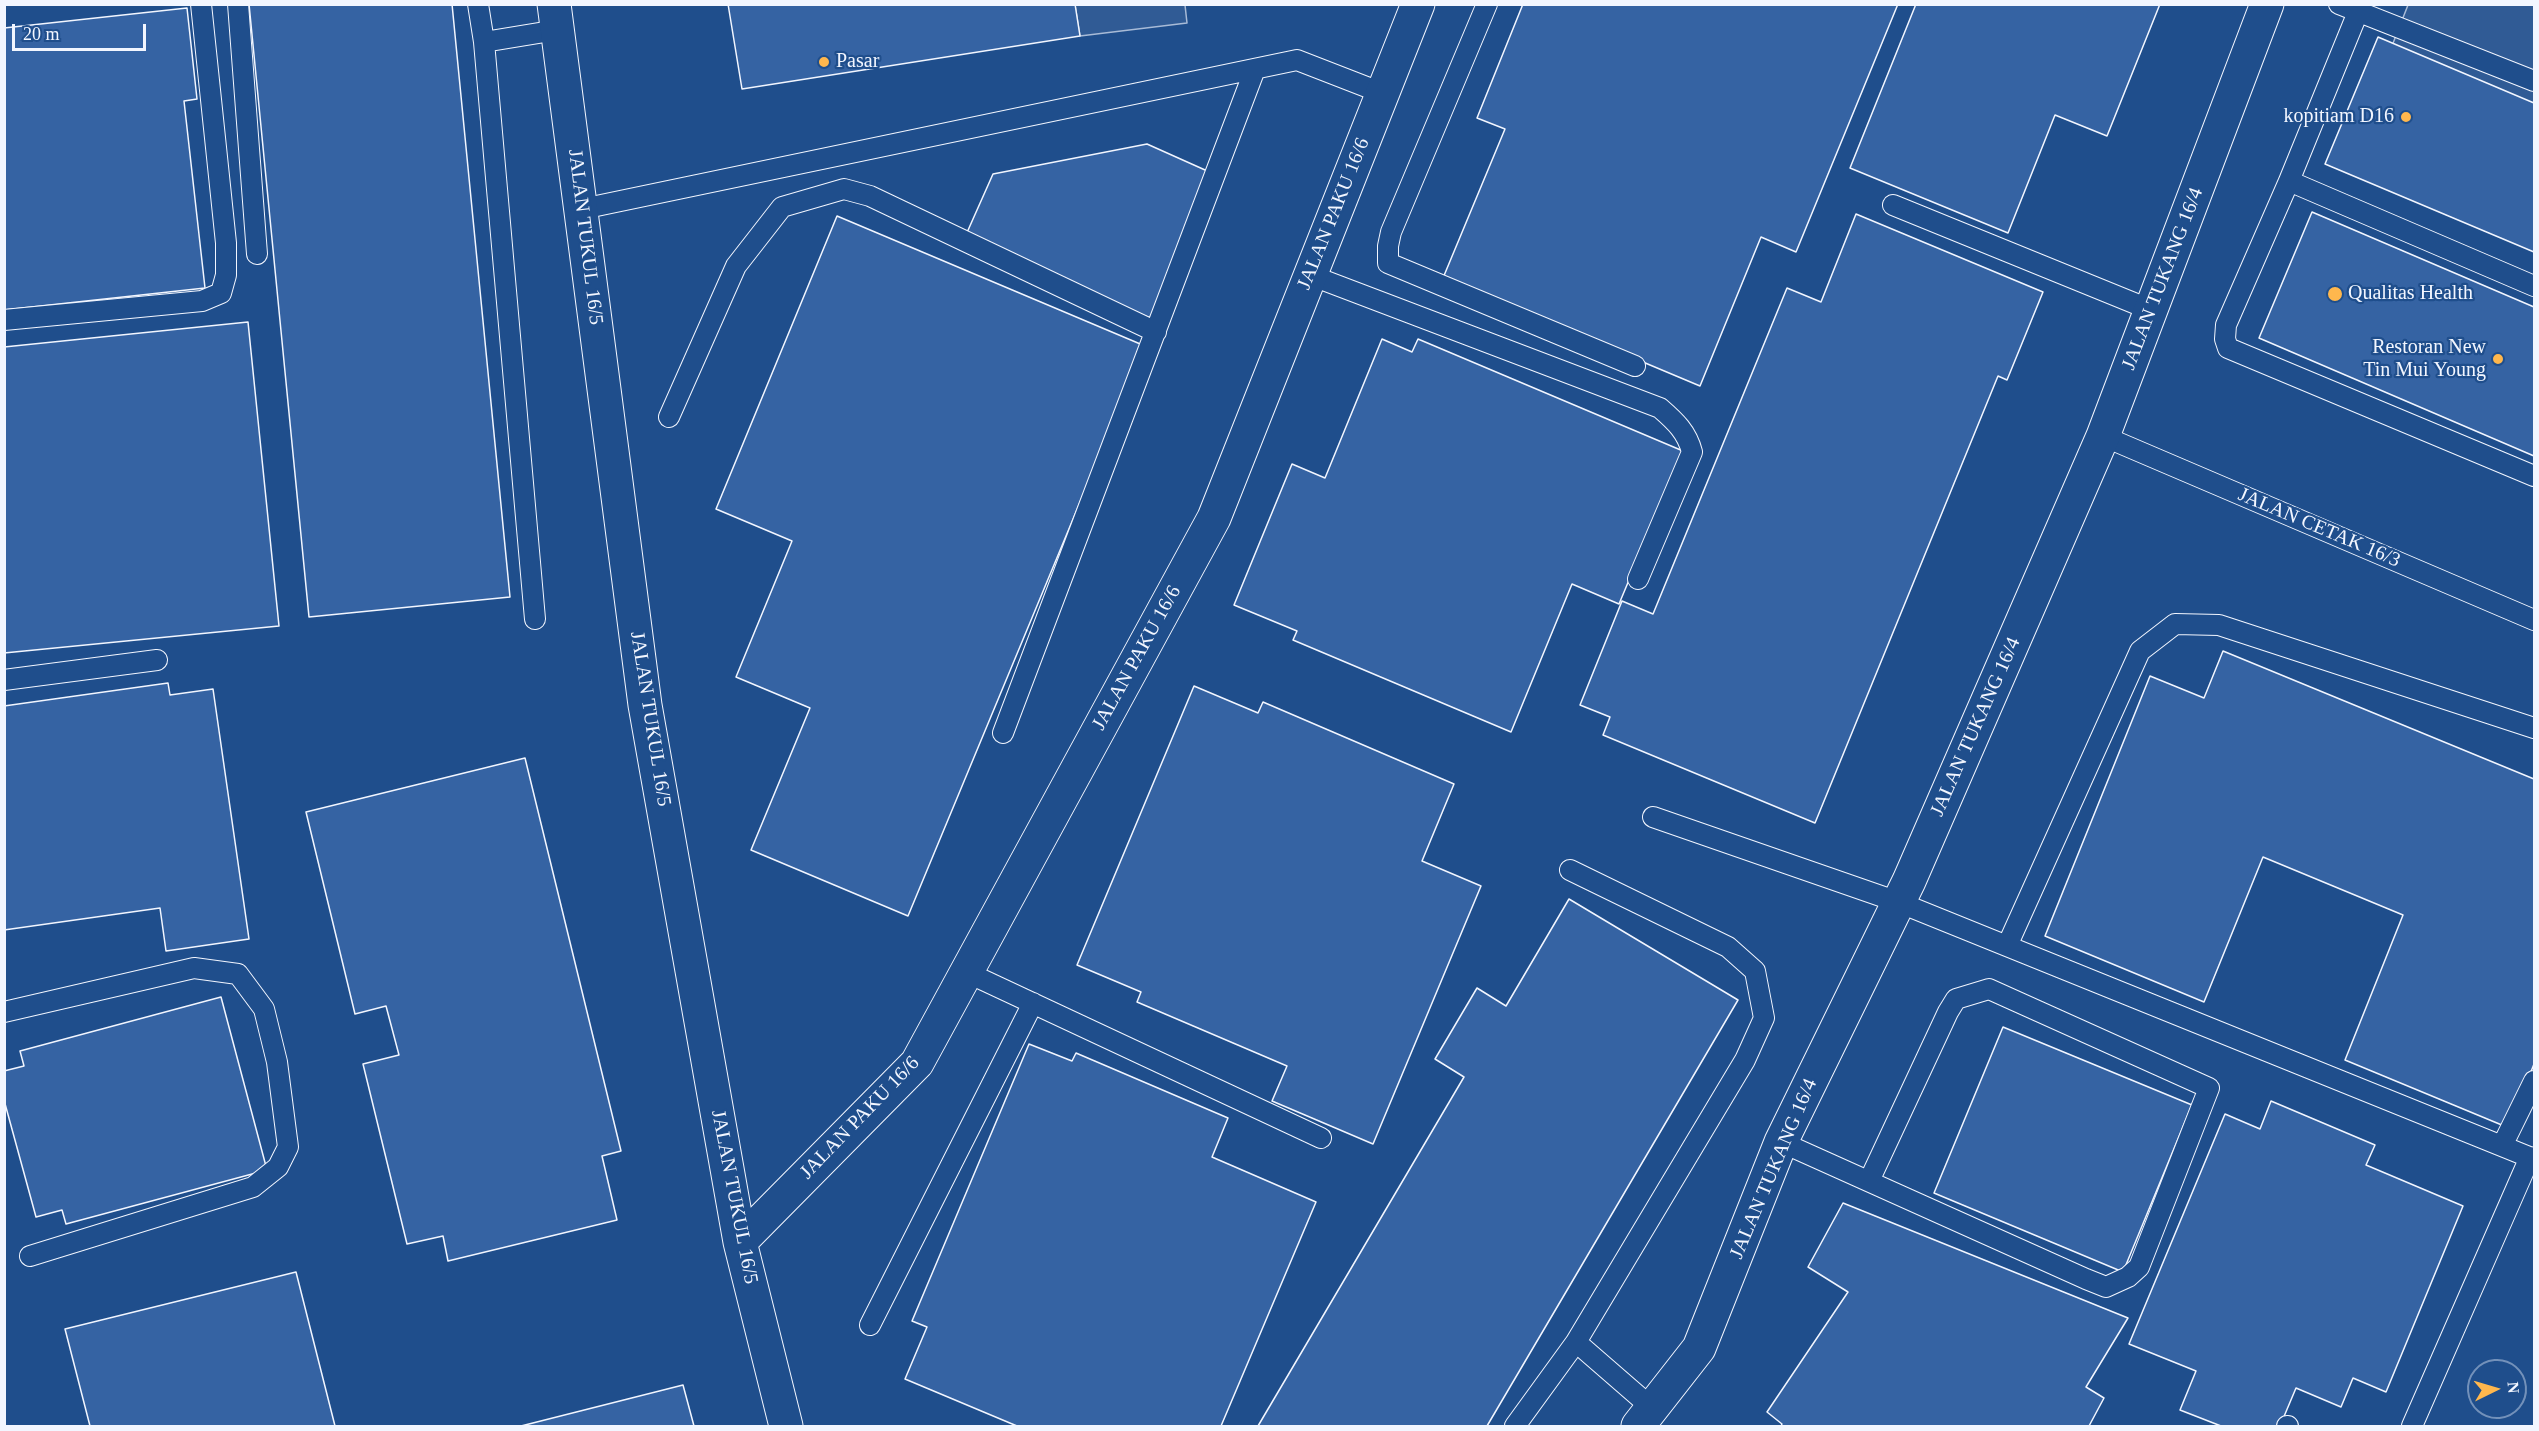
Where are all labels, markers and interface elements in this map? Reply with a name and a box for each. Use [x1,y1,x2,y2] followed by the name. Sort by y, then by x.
[15,12,148,50] scale bar
[23,24,60,44] text: 20 m
[836,50,879,74] place label: Pasar
[817,55,831,69] marker: Pasar
[2283,105,2394,129] place label: kopitiam D16
[2399,110,2413,124] marker: kopitiam D16
[1293,135,1375,293] street label: JALAN PAKU 16/6
[562,148,608,326] street label: JALAN TUKUL 16/5
[2117,184,2209,374] street label: JALAN TUKANG 16/4
[2348,282,2473,306] place label: Qualitas Health
[2326,285,2344,303] marker: Qualitas Health
[2363,336,2486,383] place label: Restoran New Tin Mui Young
[2491,352,2505,366] marker: Restoran New Tin Mui Young
[2234,483,2404,573] street label: JALAN CETAK 16/3
[1087,582,1187,734] street label: JALAN PAKU 16/6
[624,630,676,808] street label: JALAN TUKUL 16/5
[1926,634,2026,820] street label: JALAN TUKANG 16/4
[795,1052,925,1184] street label: JALAN PAKU 16/6
[1725,1075,1823,1263] street label: JALAN TUKANG 16/4
[705,1108,763,1286] street label: JALAN TUKUL 16/5
[2467,1359,2527,1419] north arrow
[2504,1381,2522,1394] text: N

